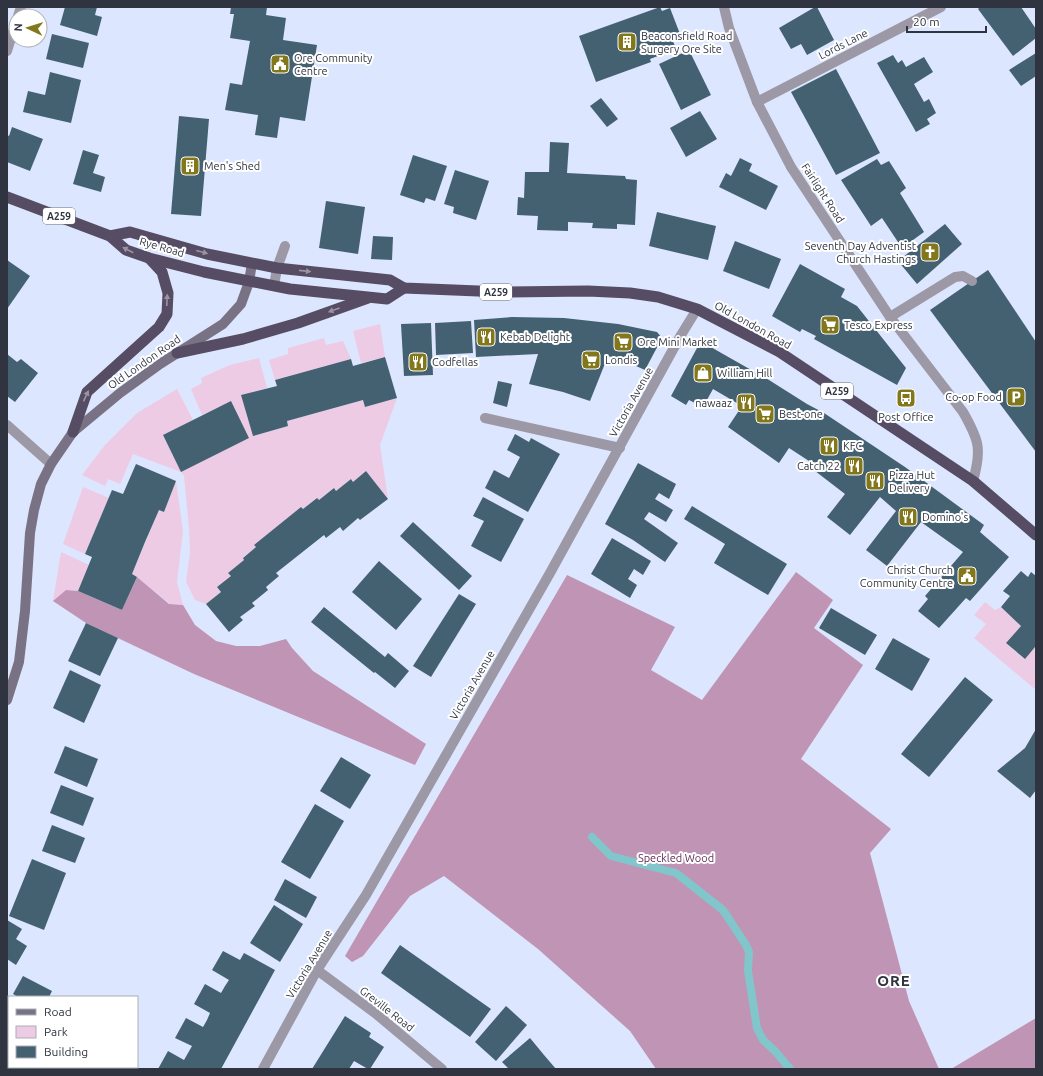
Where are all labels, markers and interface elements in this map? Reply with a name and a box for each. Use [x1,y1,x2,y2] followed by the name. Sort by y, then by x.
[8,8,48,48] north arrow
[907,8,986,34] scale bar
[913,15,940,28] text: 20 m
[12,23,24,32] text: N
[816,26,870,62] street label: Lords Lane
[641,30,732,55] place label: Beaconsfield Road Surgery Ore Site
[616,31,638,53] building icon: Beaconsfield Road Surgery Ore Site
[294,52,373,77] place label: Ore Community Centre
[269,53,291,75] public building icon: Ore Community Centre
[179,155,201,177] building icon: Men's Shed
[204,160,260,172] place label: Men's Shed
[799,161,847,225] street label: Fairlight Road
[43,208,75,224] road number: A259
[138,235,186,259] street label: Rye Road
[805,240,917,265] place label: Seventh Day Adventist Church Hastings
[919,241,941,263] church icon: Seventh Day Adventist Church Hastings
[122,246,134,253] one-way arrow
[197,249,209,255] one-way arrow
[299,268,311,274] one-way arrow
[480,284,512,300] road number: A259
[164,293,170,306] one-way arrow
[713,299,793,351] street label: Old London Road
[328,308,340,314] one-way arrow
[819,314,841,336] supermarket icon: Tesco Express
[844,319,913,331] place label: Tesco Express
[475,326,497,348] restaurant icon: Kebab Delight
[500,331,571,343] place label: Kebab Delight
[612,331,634,353] supermarket icon: Ore Mini Market
[105,333,183,391] street label: Old London Road
[637,336,718,348] place label: Ore Mini Market
[580,349,602,371] supermarket icon: Londis
[407,351,429,373] restaurant icon: Codfellas
[605,354,637,366] place label: Londis
[432,356,478,368] place label: Codfellas
[692,362,714,384] shop icon: William Hill
[607,365,655,439] street label: Victoria Avenue
[717,367,772,379] place label: William Hill
[821,383,853,399] road number: A259
[1005,386,1027,408] parking icon: Co-op Food
[895,387,917,409] bus stop icon: Post Office
[83,390,89,402] one-way arrow
[945,391,1002,403] place label: Co-op Food
[735,392,757,414] restaurant icon: nawaaz
[695,397,732,409] place label: nawaaz
[754,403,776,425] supermarket icon: Best-one
[779,408,823,420] place label: Best-one
[878,411,934,423] place label: Post Office
[818,435,840,457] restaurant icon: KFC
[843,440,862,452] place label: KFC
[843,455,865,477] restaurant icon: Catch 22
[797,460,840,472] place label: Catch 22
[889,469,935,494] place label: Pizza Hut Delivery
[864,470,886,492] restaurant icon: Pizza Hut Delivery
[897,506,919,528] restaurant icon: Domino's
[922,511,969,523] place label: Domino's
[860,564,953,589] place label: Christ Church Community Centre
[956,565,978,587] public building icon: Christ Church Community Centre
[447,648,497,722] street label: Victoria Avenue
[638,852,714,864] park label: Speckled Wood
[284,928,334,1000] street label: Victoria Avenue
[877,972,911,989] district label: ORE
[358,984,416,1034] street label: Greville Road
[8,996,138,1068] legend
[44,1005,72,1018] text: Road
[44,1025,68,1038] text: Park
[44,1045,88,1058] text: Building

